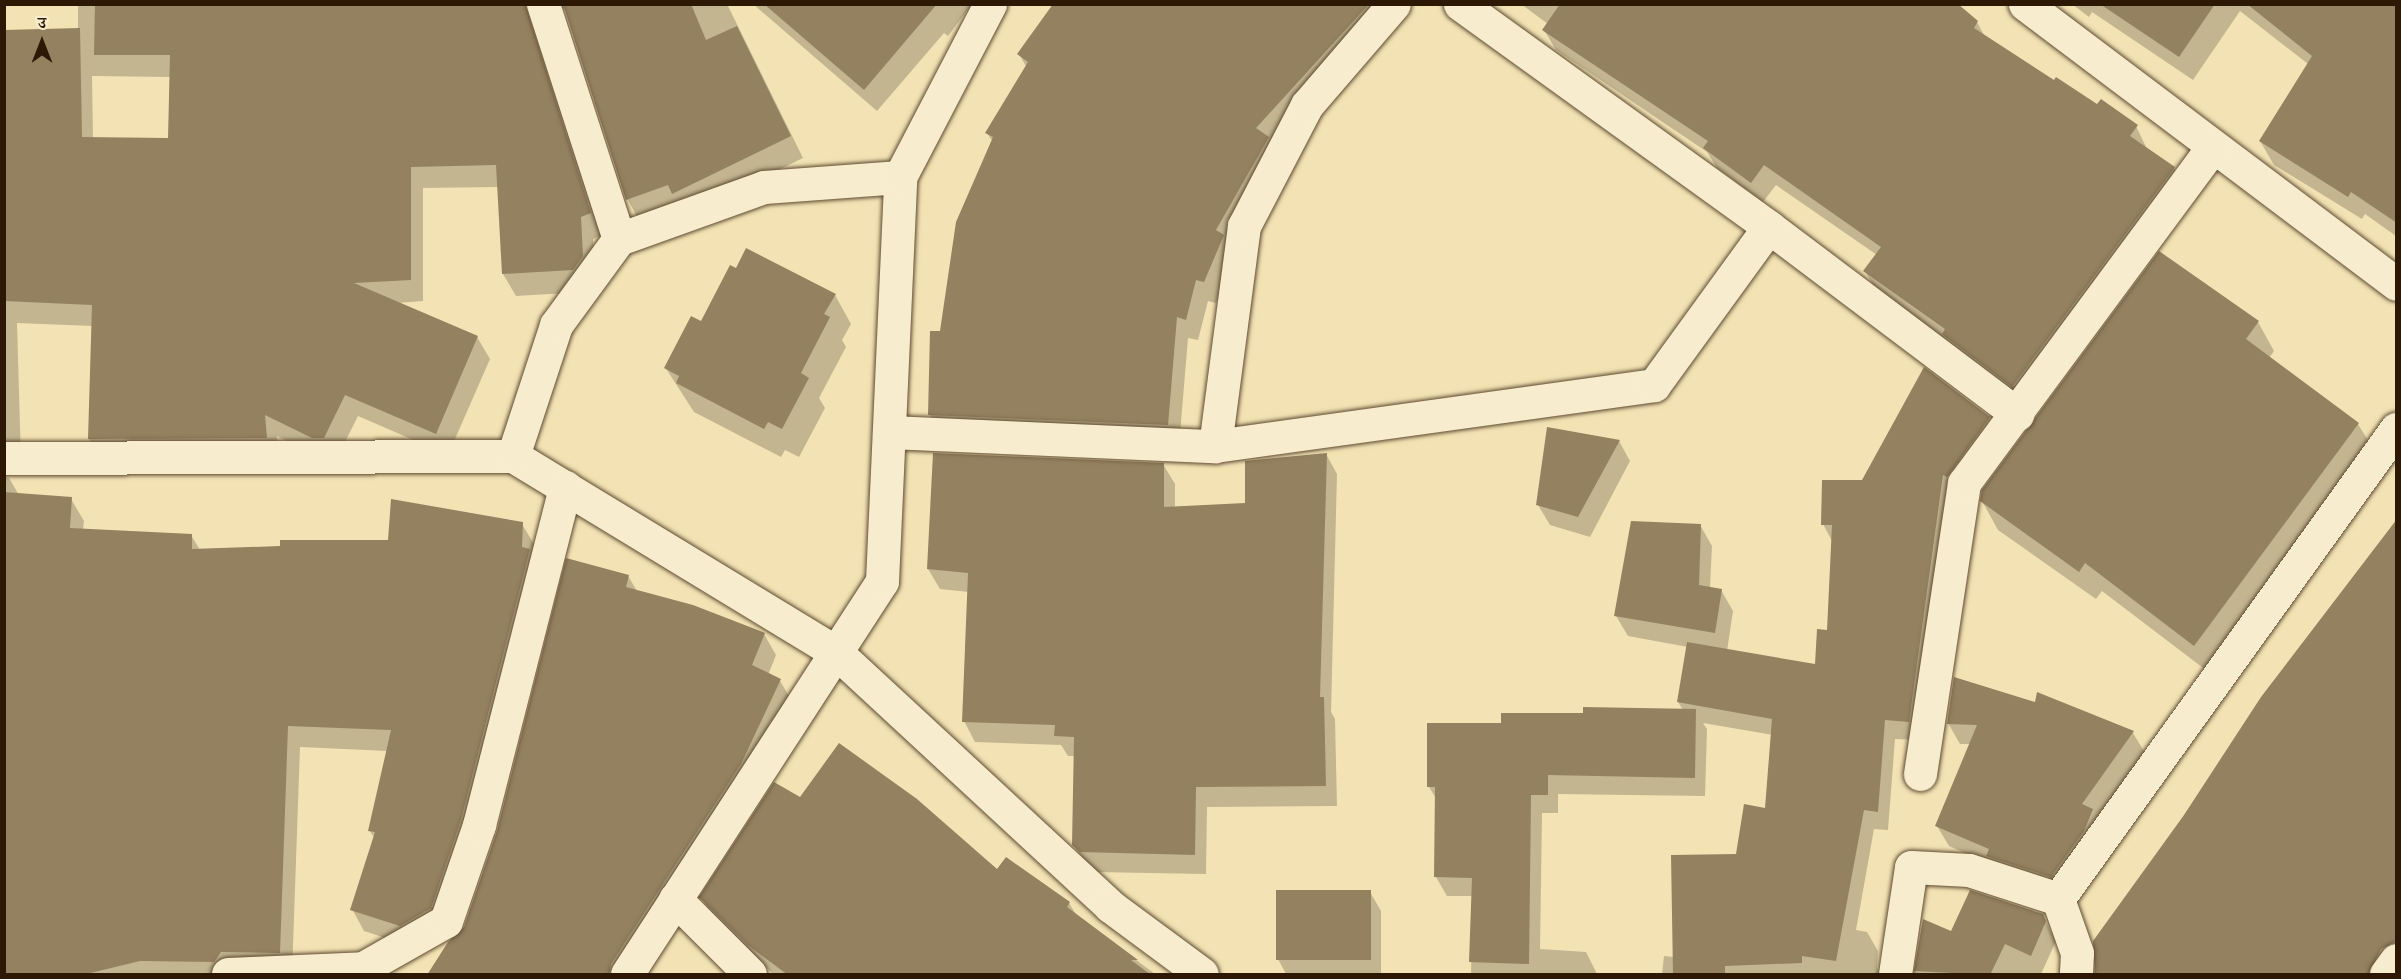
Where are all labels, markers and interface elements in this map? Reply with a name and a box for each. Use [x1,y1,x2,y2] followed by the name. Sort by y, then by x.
[12,12,72,72] north arrow
[38,13,46,35] text: उ

